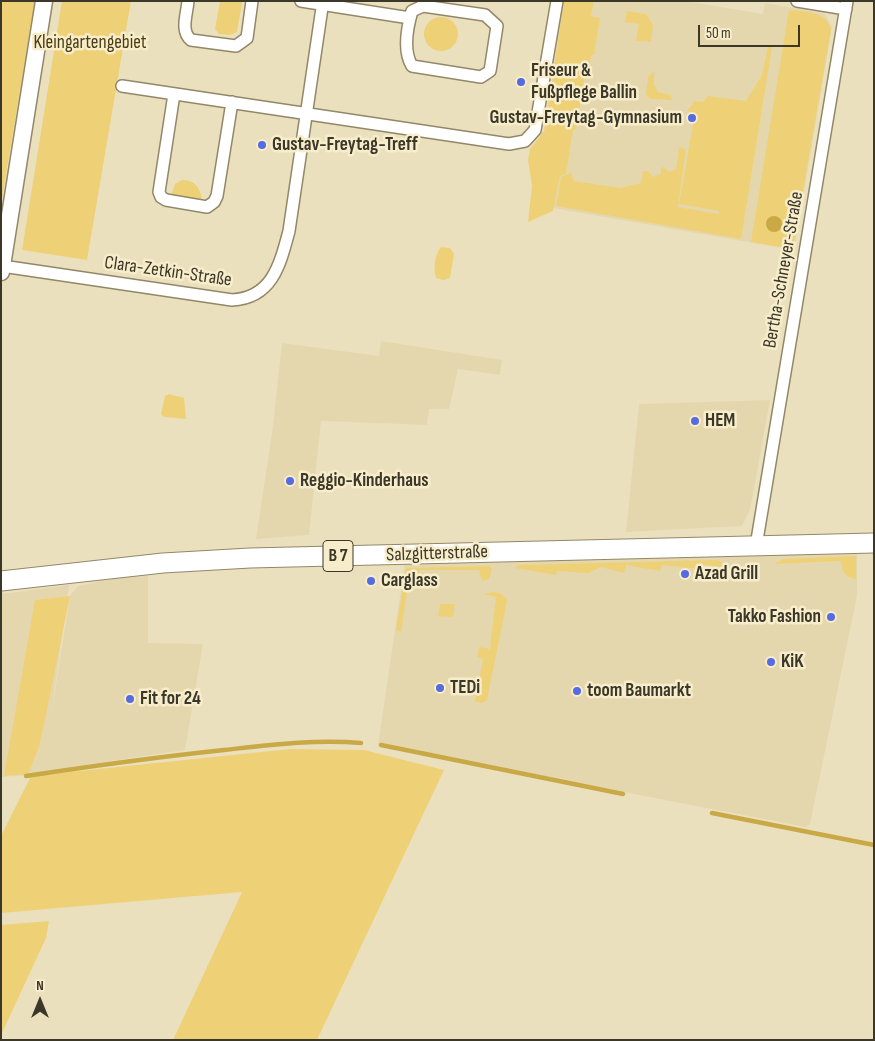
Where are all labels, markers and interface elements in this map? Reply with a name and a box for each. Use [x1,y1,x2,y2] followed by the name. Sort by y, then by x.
[700,15,802,47] scale bar
[706,24,731,43] text: 50 m
[33,32,147,54] park label: Kleingartengebiet
[531,60,637,104] place label: Friseur & Fußpflege Ballin
[515,76,527,88] marker: Friseur & Fußpflege Ballin
[490,107,682,129] place label: Gustav-Freytag-Gymnasium
[686,112,698,124] marker: Gustav-Freytag-Gymnasium
[272,134,418,156] place label: Gustav-Freytag-Treff
[256,139,268,151] marker: Gustav-Freytag-Treff
[759,190,809,350] street label: Bertha-Schneyer-Straße
[103,252,233,292] street label: Clara-Zetkin-Straße
[705,410,735,432] place label: HEM
[689,415,701,427] marker: HEM
[300,470,429,492] place label: Reggio-Kinderhaus
[284,475,296,487] marker: Reggio-Kinderhaus
[323,540,353,572] road number: B 7
[386,541,488,567] street label: Salzgitterstraße
[695,563,758,585] place label: Azad Grill
[679,568,691,580] marker: Azad Grill
[381,570,438,592] place label: Carglass
[365,575,377,587] marker: Carglass
[728,606,821,628] place label: Takko Fashion
[825,611,837,623] marker: Takko Fashion
[781,651,804,673] place label: KiK
[765,656,777,668] marker: KiK
[450,677,480,699] place label: TEDi
[587,680,691,702] place label: toom Baumarkt
[434,682,446,694] marker: TEDi
[571,685,583,697] marker: toom Baumarkt
[140,688,201,710] place label: Fit for 24
[124,693,136,705] marker: Fit for 24
[15,976,65,1026] north arrow
[36,977,44,994] text: N

